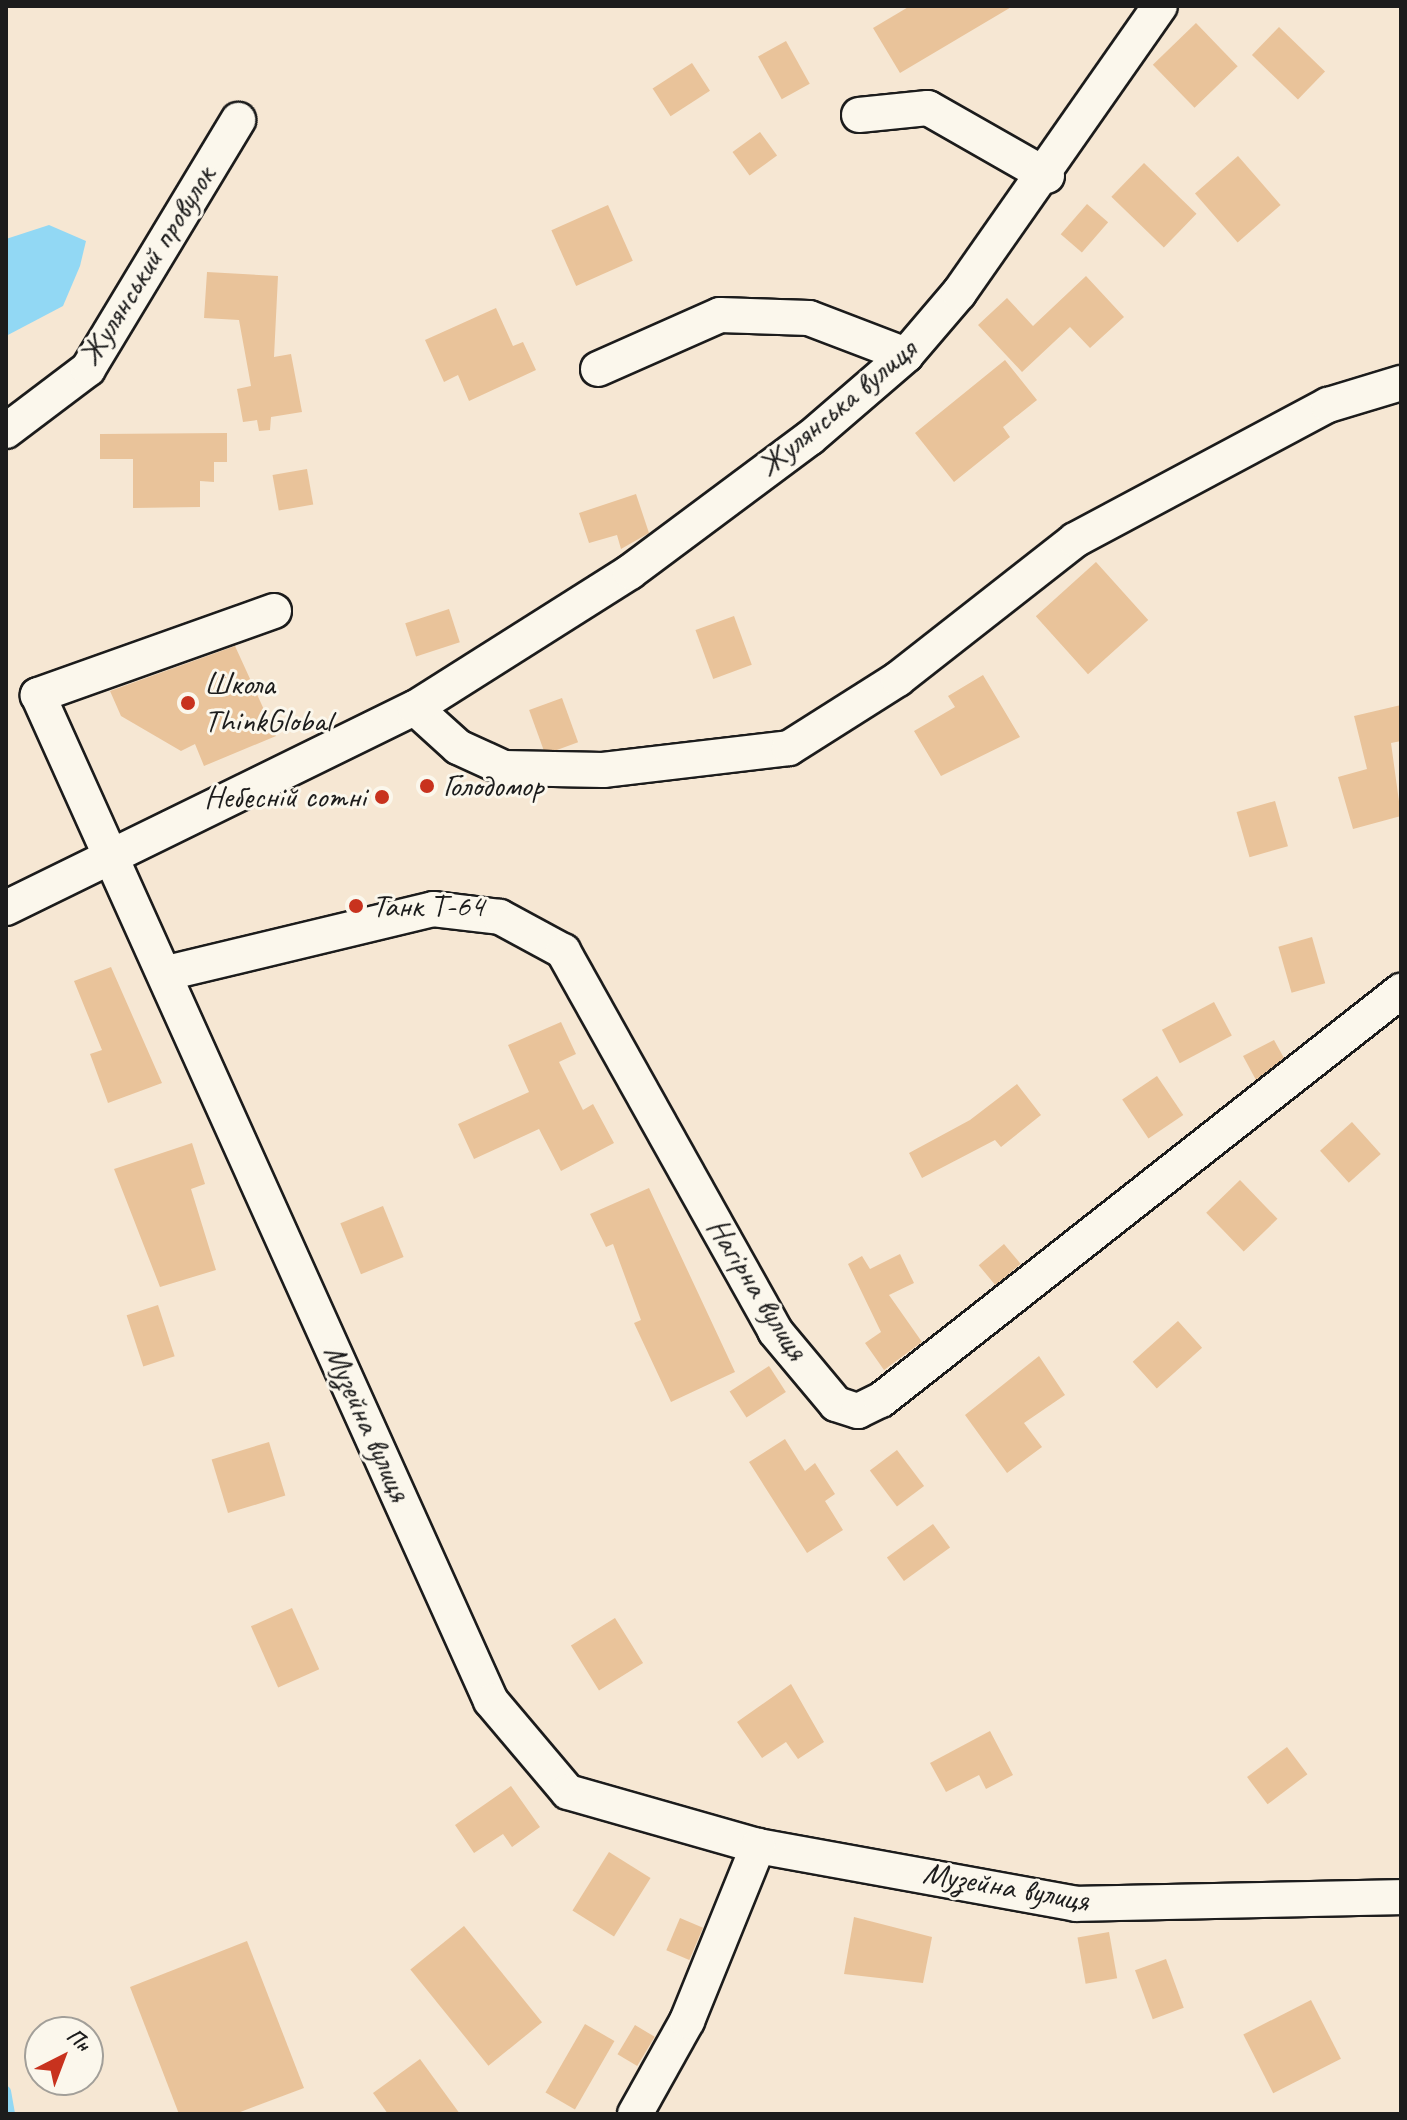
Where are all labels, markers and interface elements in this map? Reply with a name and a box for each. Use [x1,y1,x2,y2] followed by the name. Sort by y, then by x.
[70,159,224,373] street label: Жулянський провулок
[750,331,924,485] street label: Жулянська вулиця
[204,666,331,741] place label: Школа ThinkGlobal
[179,694,197,712] marker: Школа ThinkGlobal
[443,767,544,805] place label: Голодомор
[418,777,436,795] marker: Голодомор
[204,778,366,816] place label: Небесній сотні
[373,788,391,806] marker: Небесній сотні
[372,887,484,925] place label: Танк Т-64
[347,897,365,915] marker: Танк Т-64
[698,1210,816,1368] street label: Нагірна вулиця
[315,1338,419,1508] street label: Музейна вулиця
[920,1853,1092,1921] street label: Музейна вулиця
[24,2016,104,2096] north arrow
[61,2022,97,2058] text: Пн

